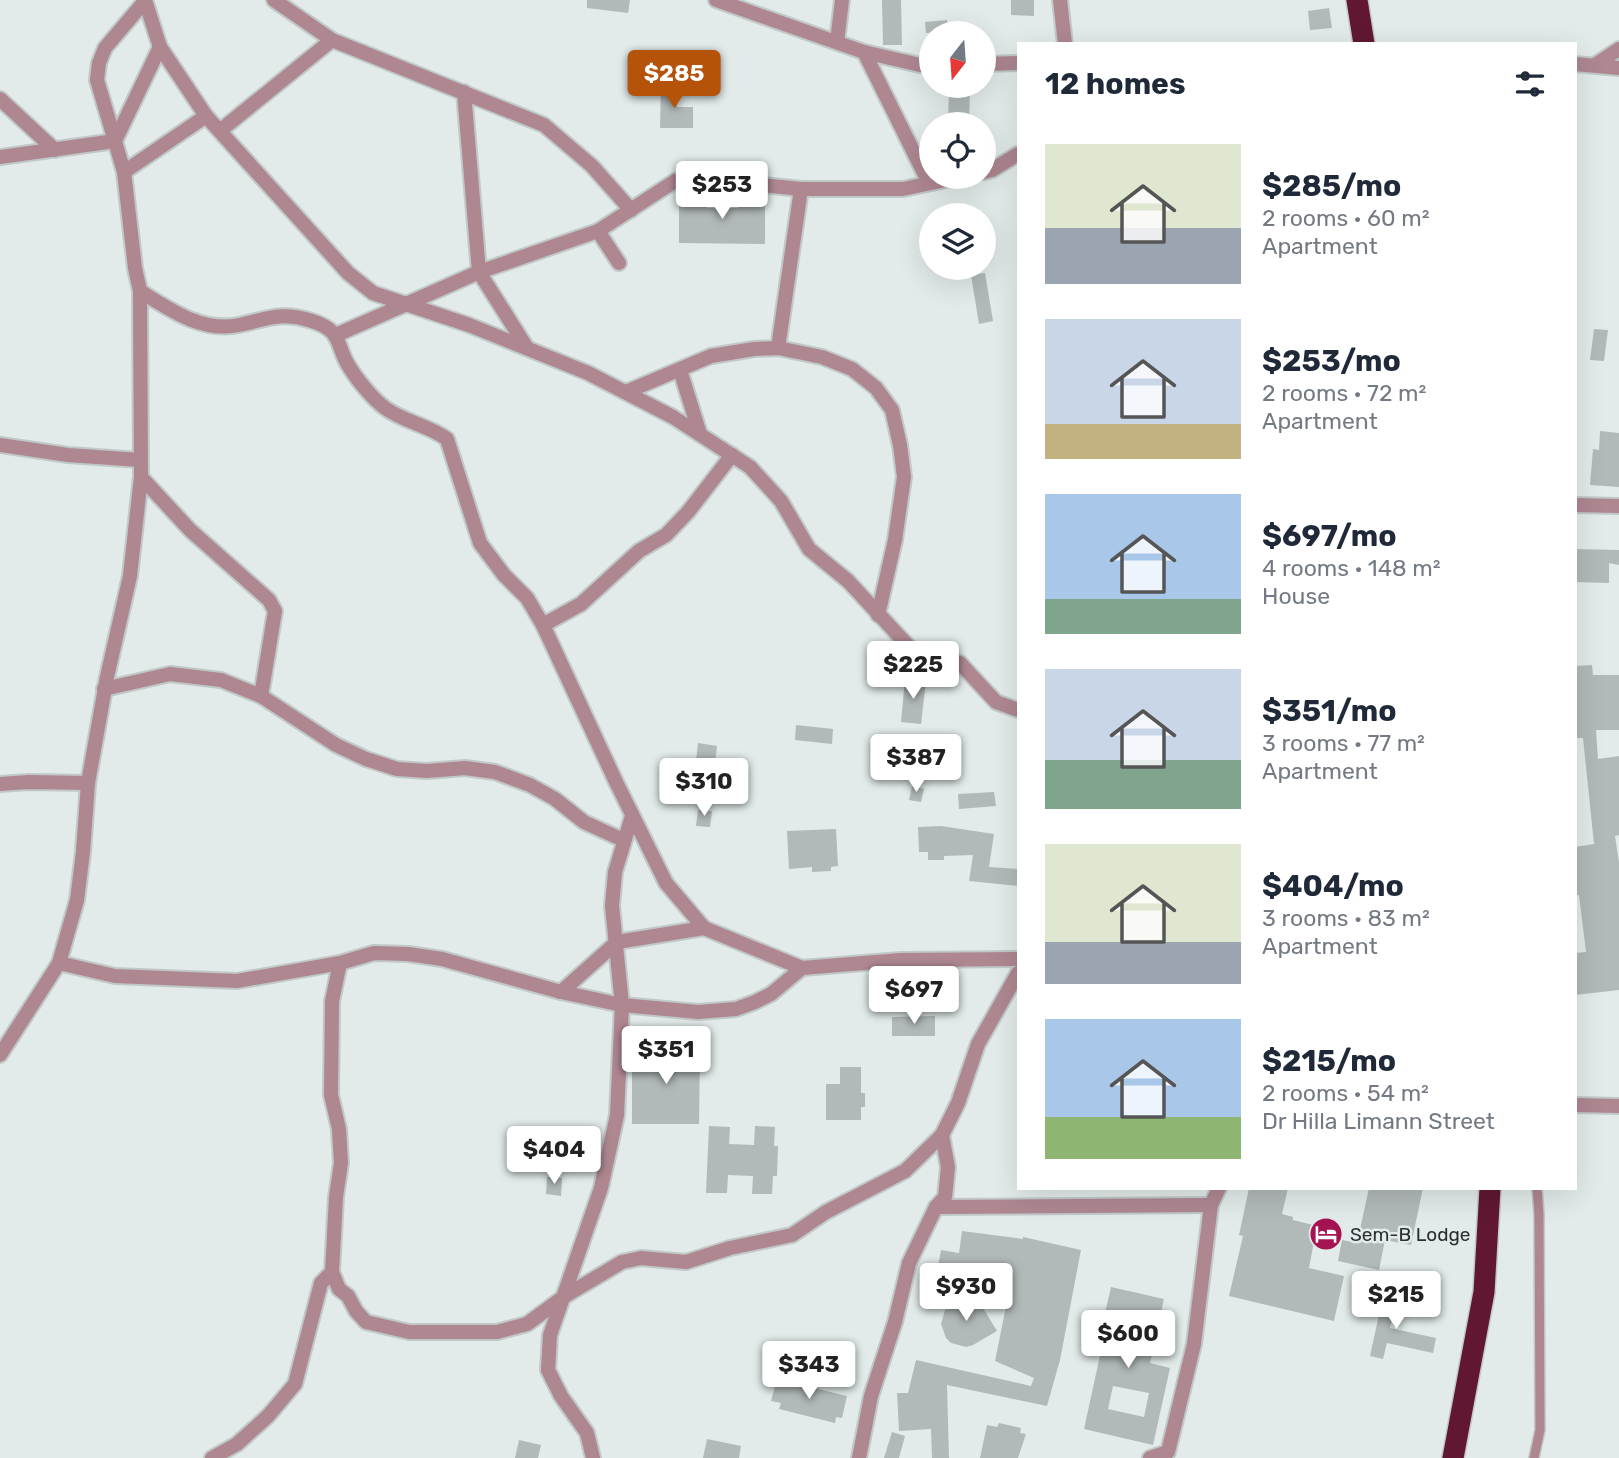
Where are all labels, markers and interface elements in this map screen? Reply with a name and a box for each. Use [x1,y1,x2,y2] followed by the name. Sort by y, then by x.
[919,21,996,98] north arrow
[919,21,996,280] map controls
[633,50,715,110] pin: $285
[644,59,704,87] text: $285
[1511,65,1549,103] icon: filters
[1045,66,1186,102] text: 12 homes
[919,112,996,189] button: locate
[681,162,763,221] pin: $253
[1262,168,1401,204] text: $285/mo
[692,170,752,198] text: $253
[1101,172,1185,256] icon: home
[919,203,996,280] button: layers
[1262,204,1430,232] text: 2 rooms · 60 m²
[1262,232,1378,260] text: Apartment
[1262,343,1401,379] text: $253/mo
[1101,347,1185,431] icon: home
[1262,379,1426,407] text: 2 rooms · 72 m²
[1262,407,1378,435] text: Apartment
[1262,518,1397,554] text: $697/mo
[1101,522,1185,606] icon: home
[1262,554,1441,582] text: 4 rooms · 148 m²
[1262,582,1330,610] text: House
[872,642,954,701] pin: $225
[883,650,943,678] text: $225
[1262,693,1396,729] text: $351/mo
[1101,697,1185,781] icon: home
[1262,729,1425,757] text: 3 rooms · 77 m²
[875,734,957,794] pin: $387
[886,743,946,771] text: $387
[1262,757,1378,785] text: Apartment
[663,758,745,818] pin: $310
[675,767,733,795] text: $310
[1262,868,1404,904] text: $404/mo
[1101,872,1185,956] icon: home
[1262,904,1430,932] text: 3 rooms · 83 m²
[1262,932,1378,960] text: Apartment
[873,967,955,1026] pin: $697
[885,975,943,1003] text: $697
[625,1026,707,1086] pin: $351
[638,1035,694,1063] text: $351
[1262,1043,1396,1079] text: $215/mo
[1101,1047,1185,1131] icon: home
[1262,1079,1429,1107] text: 2 rooms · 54 m²
[1262,1107,1495,1135] text: Dr Hilla Limann Street
[513,1126,595,1186] pin: $404
[523,1135,585,1163] text: $404
[1307,1215,1345,1253] hotel icon: Sem-B Lodge
[1350,1223,1470,1246] place label: Sem-B Lodge
[925,1264,1007,1323] pin: $930
[936,1272,996,1300] text: $930
[1355,1272,1437,1331] pin: $215
[1368,1280,1424,1308] text: $215
[1087,1310,1169,1370] pin: $600
[1097,1319,1159,1347] text: $600
[768,1342,850,1401] pin: $343
[778,1350,840,1378] text: $343

